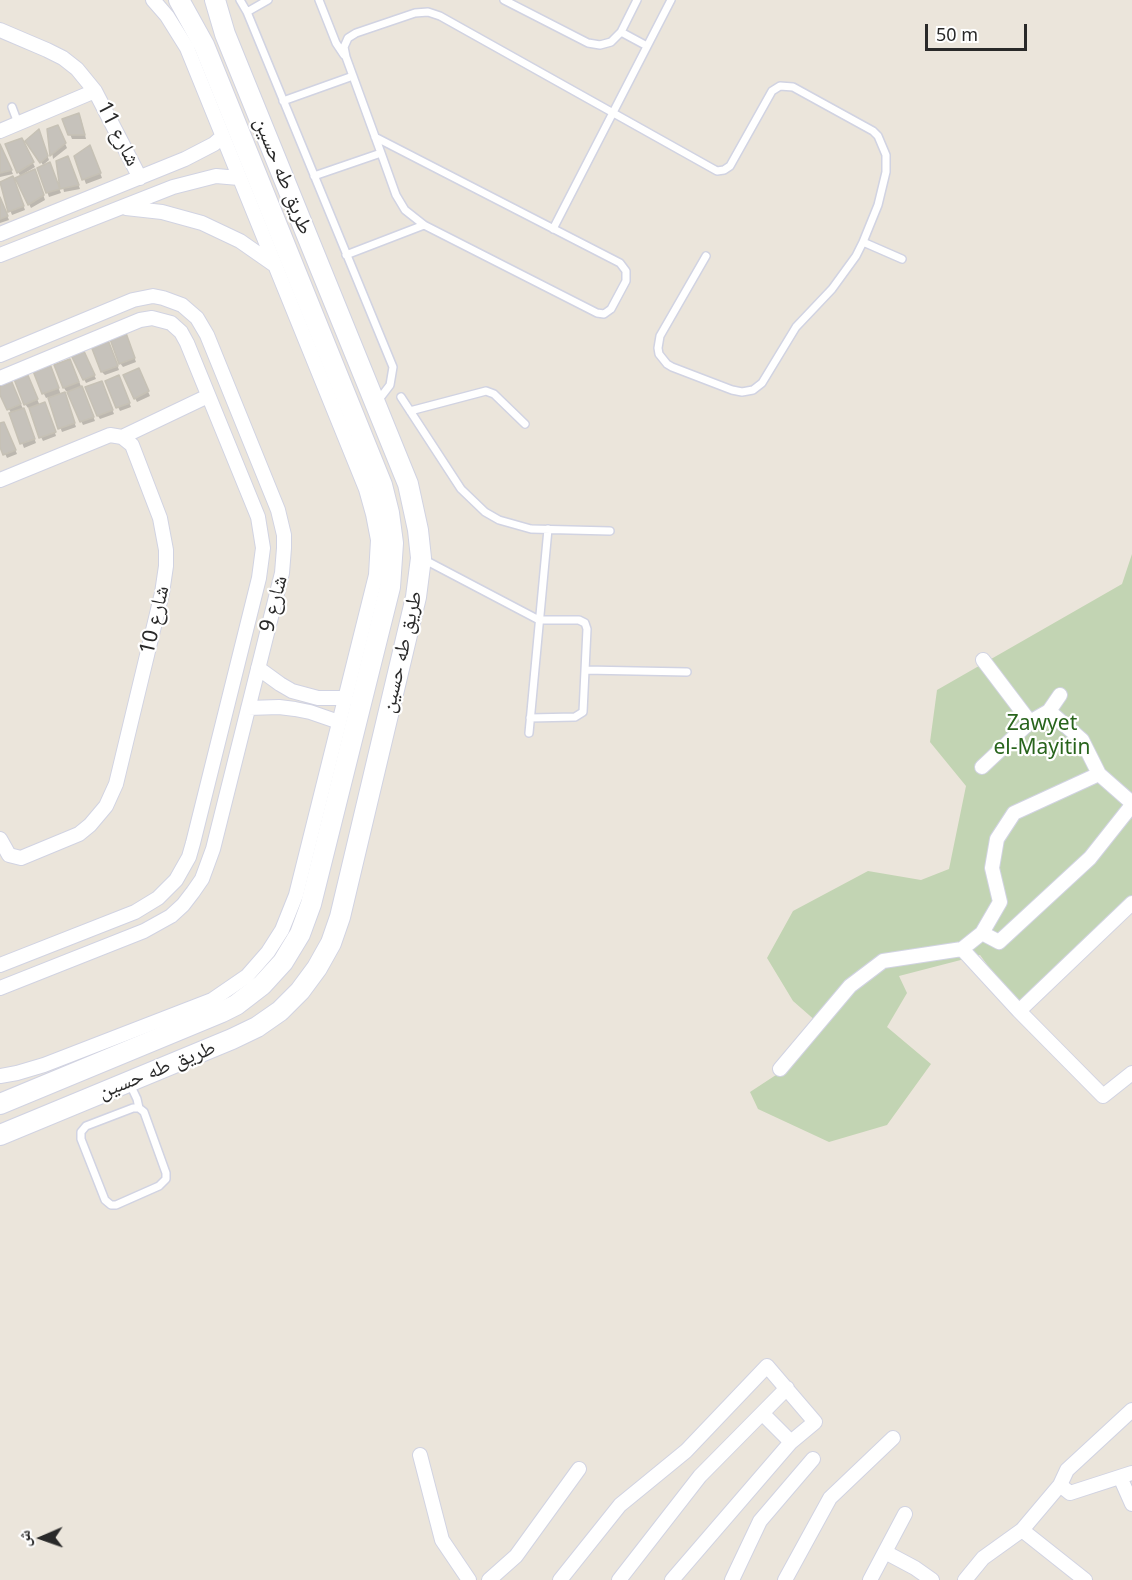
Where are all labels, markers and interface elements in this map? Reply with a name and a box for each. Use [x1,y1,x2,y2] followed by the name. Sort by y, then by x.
[928,12,1030,50] scale bar
[936,22,978,46] text: 50 m
[91,97,145,171] street label: شارع 11
[248,114,318,238] street label: طريق طه حسين
[255,573,293,635] street label: شارع 9
[135,583,175,657] street label: شارع 10
[376,589,428,715] street label: طريق طه حسين
[994,711,1090,761] park label: Zawyet el-Mayitin
[95,1035,219,1105] street label: طريق طه حسين
[12,1508,72,1568] north arrow
[13,1530,35,1548] text: ش

